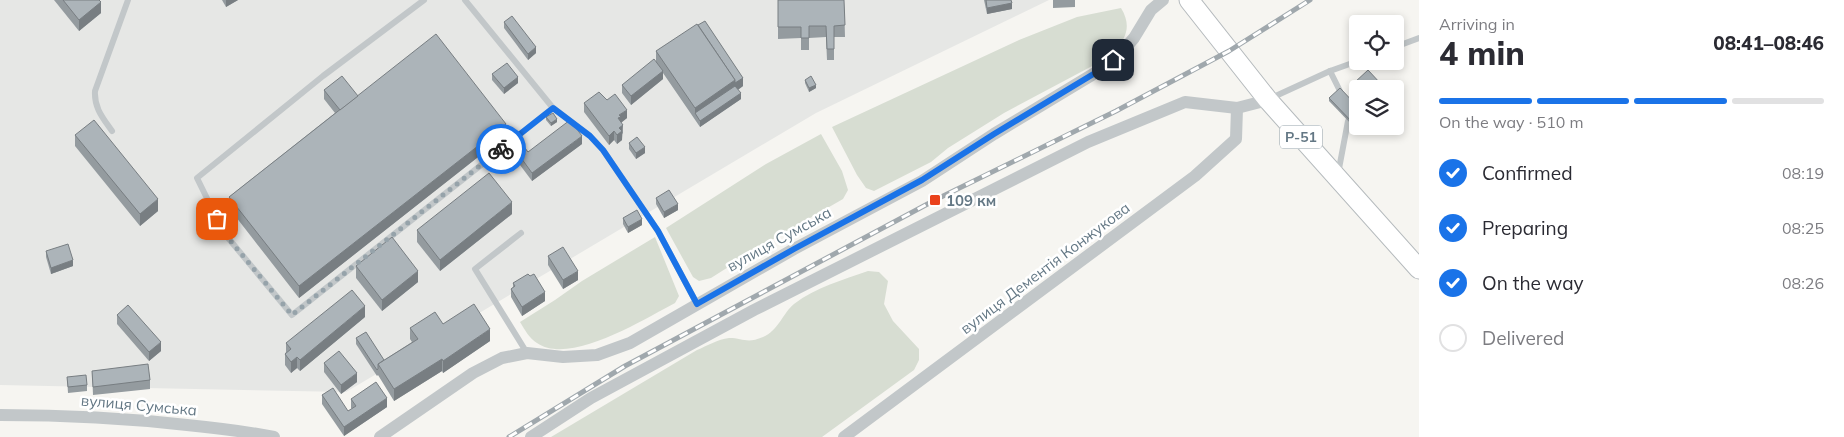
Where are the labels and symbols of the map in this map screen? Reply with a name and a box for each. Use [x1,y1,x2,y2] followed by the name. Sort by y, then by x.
[1092,39,1134,81] pin
[476,124,526,174] courier
[1280,125,1322,148] road number: Р-51
[946,191,996,210] place label: 109 км
[928,193,942,207] marker: 109 км
[196,198,238,240] pin
[956,198,1134,338] street label: вулиця Дементія Конжукова
[724,202,834,276] street label: вулиця Сумська
[80,390,198,420] street label: вулиця Сумська

